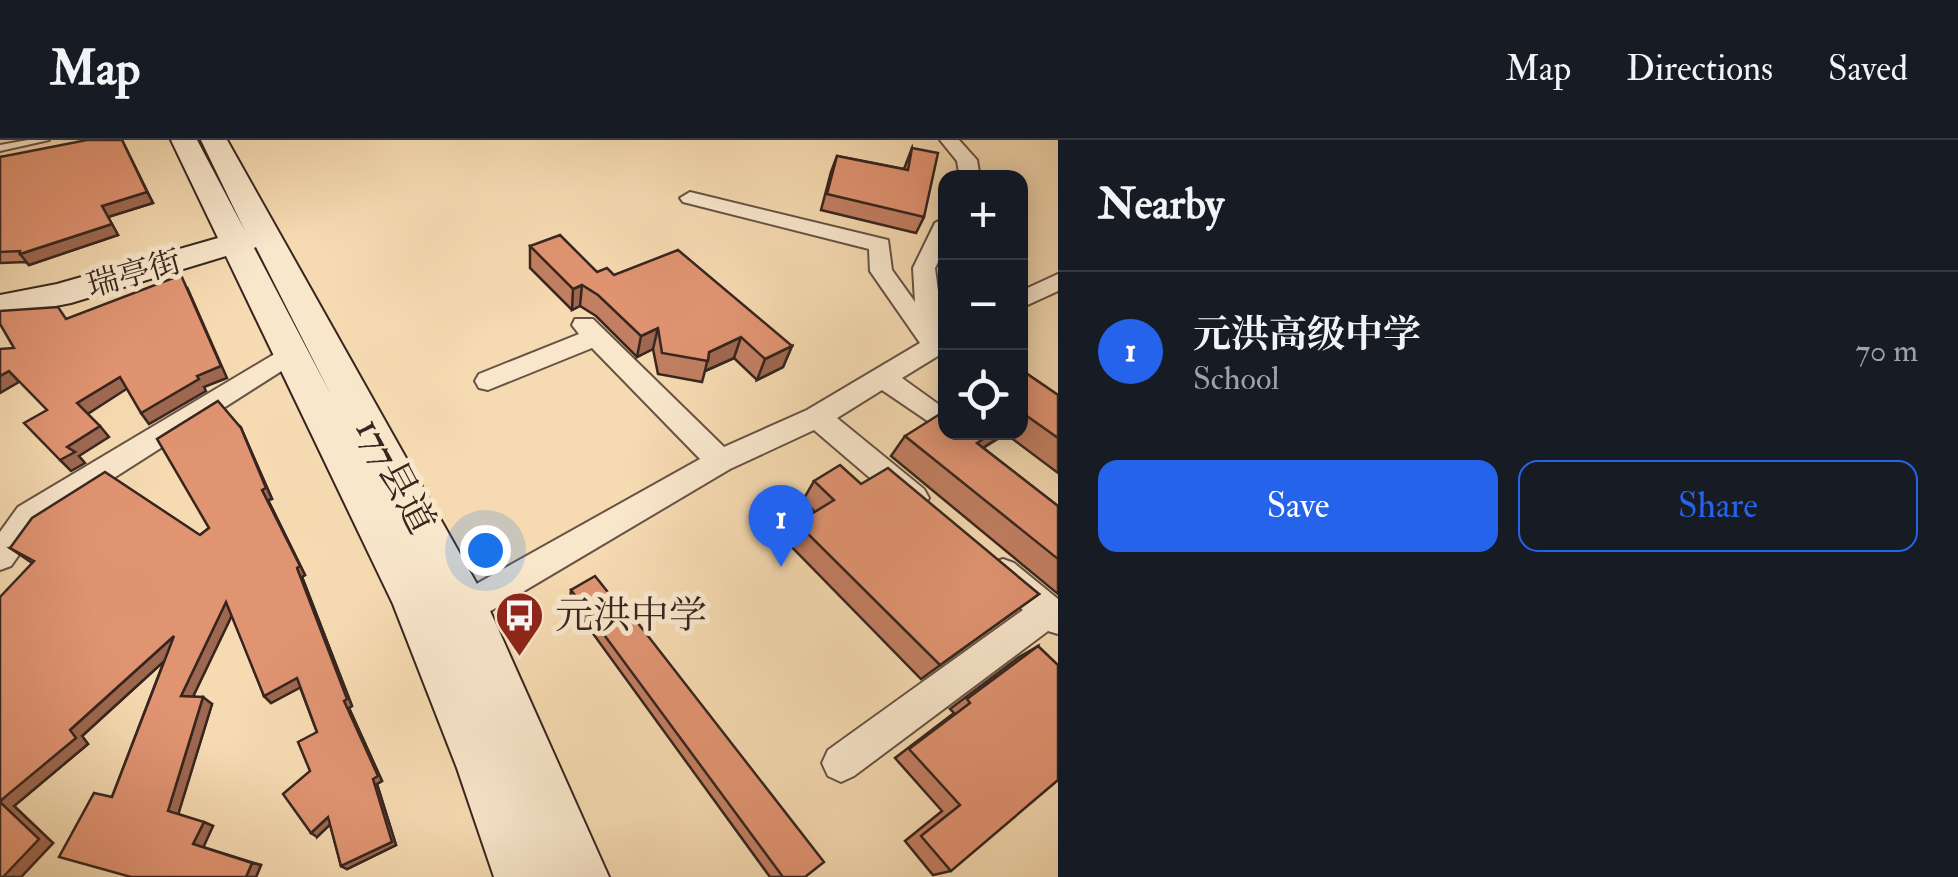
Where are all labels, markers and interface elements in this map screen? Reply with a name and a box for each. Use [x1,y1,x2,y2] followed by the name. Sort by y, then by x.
[50,39,140,99] text: Map
[1505,47,1571,91] text: Map
[1626,47,1773,91] text: Directions
[1828,47,1908,91] text: Saved
[938,170,1028,440] map controls
[938,170,1028,260] button: +
[1098,179,1224,231] text: Nearby
[82,242,186,306] street label: 瑞亭街
[938,260,1028,350] button: −
[1193,311,1421,359] text: 元洪高级中学
[1125,331,1136,371] text: 1
[1855,331,1918,371] text: 70 m
[938,350,1028,440] button: locate
[1193,359,1279,399] text: School
[345,410,445,542] street label: 177县道
[1098,460,1498,552] button: Save
[1518,460,1918,552] button: Share
[748,484,814,567] pin: 1
[460,525,511,576] your location
[494,590,546,658] bus stop icon: 元洪中学
[555,592,707,640] place label: 元洪中学

